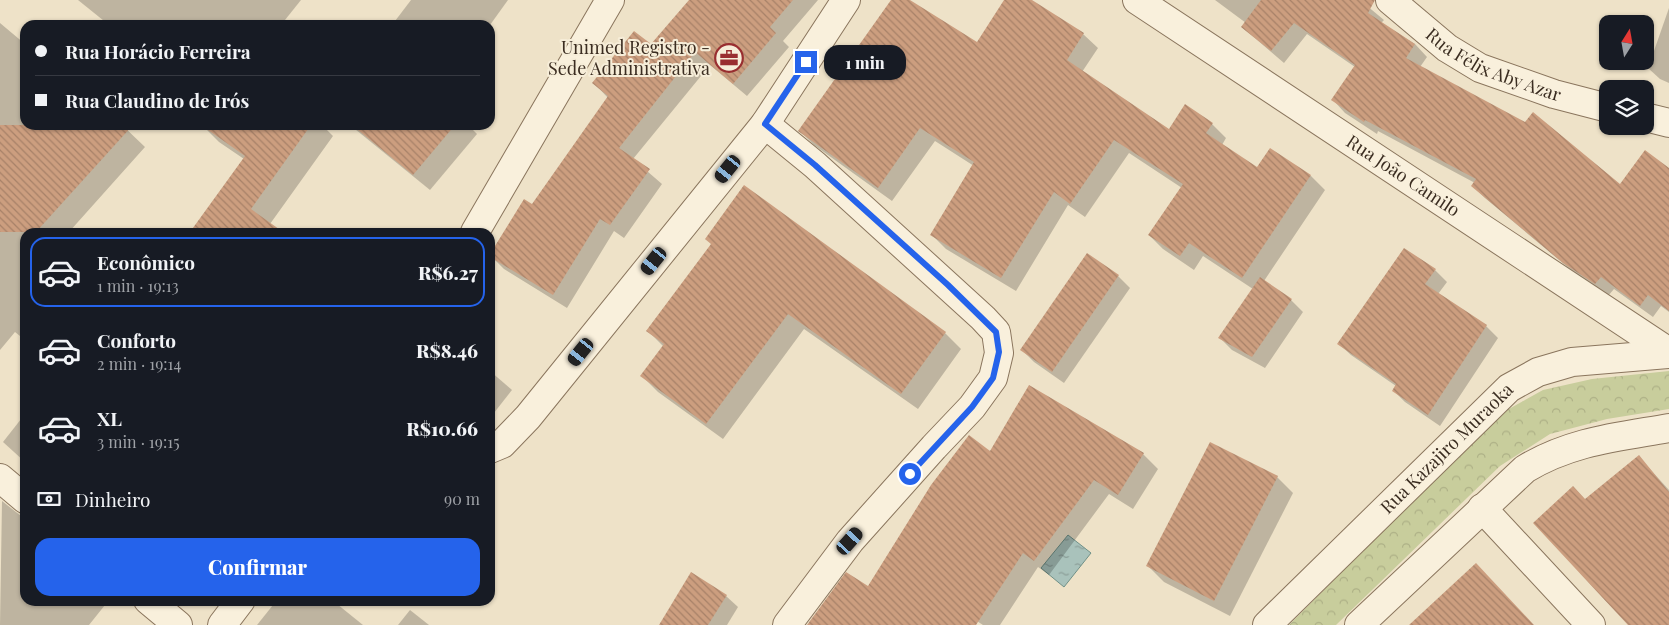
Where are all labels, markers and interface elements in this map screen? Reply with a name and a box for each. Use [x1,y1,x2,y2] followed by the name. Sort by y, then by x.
[1599,15,1654,70] north arrow
[1599,15,1654,135] map controls
[1421,22,1564,106] street label: Rua Félix Aby Azar
[548,35,710,80] place label: Unimed Registro - Sede Administrativa
[65,38,251,64] text: Rua Horácio Ferreira
[714,43,744,73] office icon: Unimed Registro - Sede Administrativa
[824,44,906,80] callout: 1 min
[795,51,817,73] route end
[845,52,885,73] text: 1 min
[1599,80,1654,135] button: layers
[65,87,249,113] text: Rua Claudino de Irós
[1342,129,1465,222] street label: Rua João Camilo
[712,153,743,185] car
[638,245,669,277] car
[97,249,195,275] text: Econômico
[37,250,82,295] icon: car
[418,259,478,285] text: R$6.27
[97,275,179,296] text: 1 min · 19:13
[97,327,176,353] text: Conforto
[37,328,82,373] icon: car
[565,336,596,368] car
[416,337,478,363] text: R$8.46
[97,353,181,374] text: 2 min · 19:14
[1375,377,1518,519] street label: Rua Kazajiro Muraoka
[97,405,122,431] text: XL
[37,406,82,451] icon: car
[406,415,478,441] text: R$10.66
[97,431,180,452] text: 3 min · 19:15
[899,463,921,485] route start
[35,485,63,513] icon: cash
[75,486,151,512] text: Dinheiro
[444,488,480,509] text: 90 m
[834,525,865,557] car
[35,538,480,596] button: Confirmar

